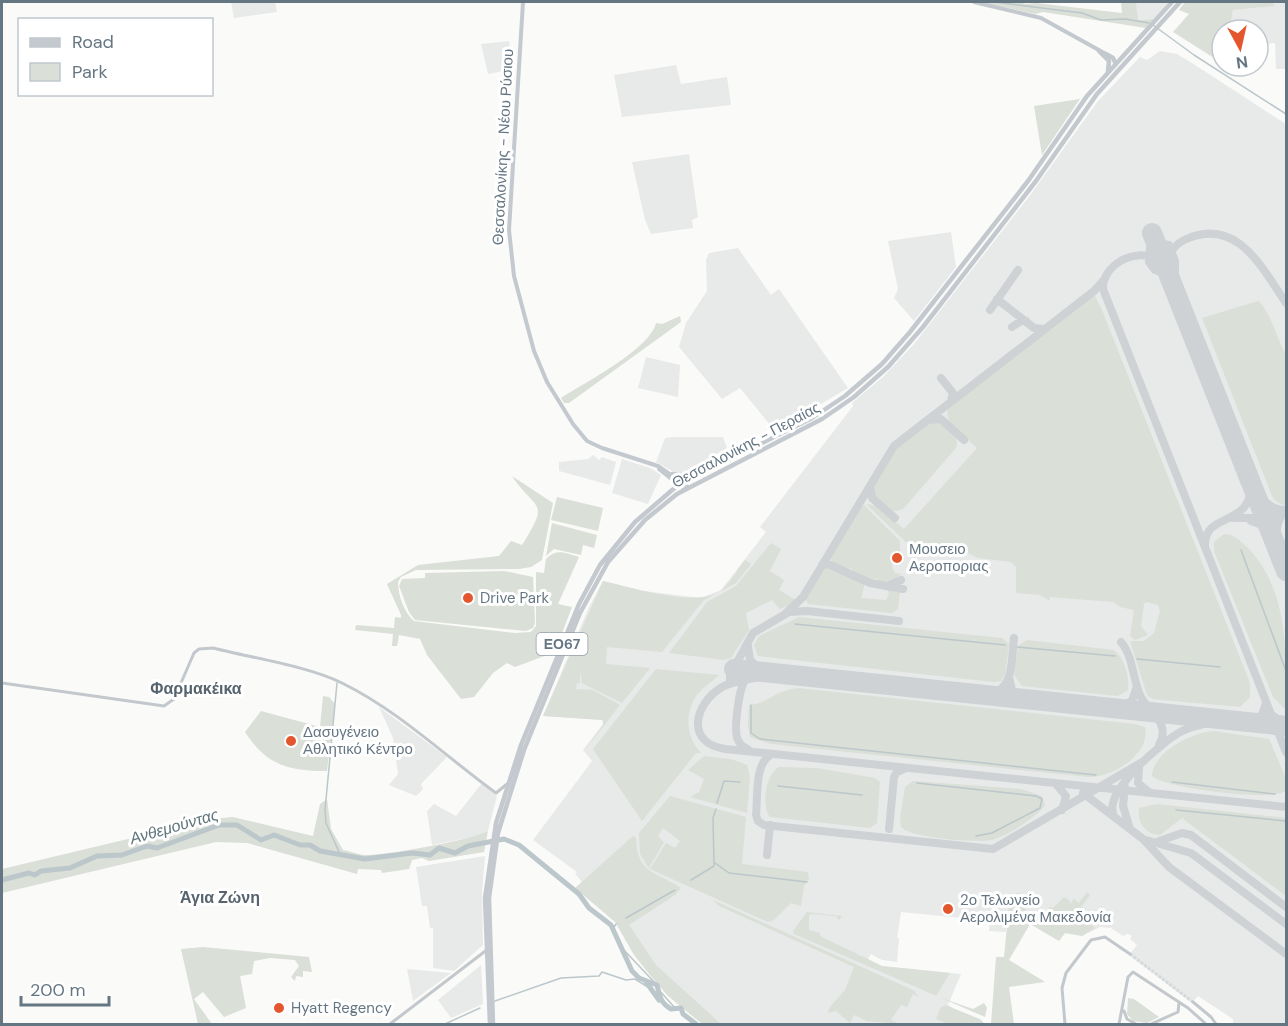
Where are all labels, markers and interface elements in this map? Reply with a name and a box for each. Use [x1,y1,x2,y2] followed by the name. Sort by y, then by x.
[18,18,213,96] legend
[1210,18,1270,78] north arrow
[72,30,114,54] text: Road
[488,48,518,246] street label: Θεσσαλονίκης - Νέου Ρύσιου
[1235,51,1249,74] text: N
[72,60,108,84] text: Park
[668,397,824,493] street label: Θεσσαλονίκης - Περαίας
[909,539,988,576] place label: Μουσειο Αεροποριας
[890,551,904,565] marker: Μουσειο Αεροποριας
[480,588,550,608] place label: Drive Park
[461,591,475,605] marker: Drive Park
[536,633,588,655] road number: ΕΟ67
[150,678,242,699] district label: Φαρμακέικα
[303,722,413,759] place label: Δασυγένειο Αθλητικό Κέντρο
[284,734,298,748] marker: Δασυγένειο Αθλητικό Κέντρο
[126,804,221,849] water label: Ανθεμούντας
[180,887,260,908] district label: Άγια Ζώνη
[960,890,1111,927] place label: 2ο Τελωνείο Αερολιμένα Μακεδονία
[941,902,955,916] marker: 2ο Τελωνείο Αερολιμένα Μακεδονία
[21,969,110,1007] scale bar
[30,978,86,1002] text: 200 m
[291,998,393,1018] place label: Hyatt Regency
[272,1001,286,1015] marker: Hyatt Regency

